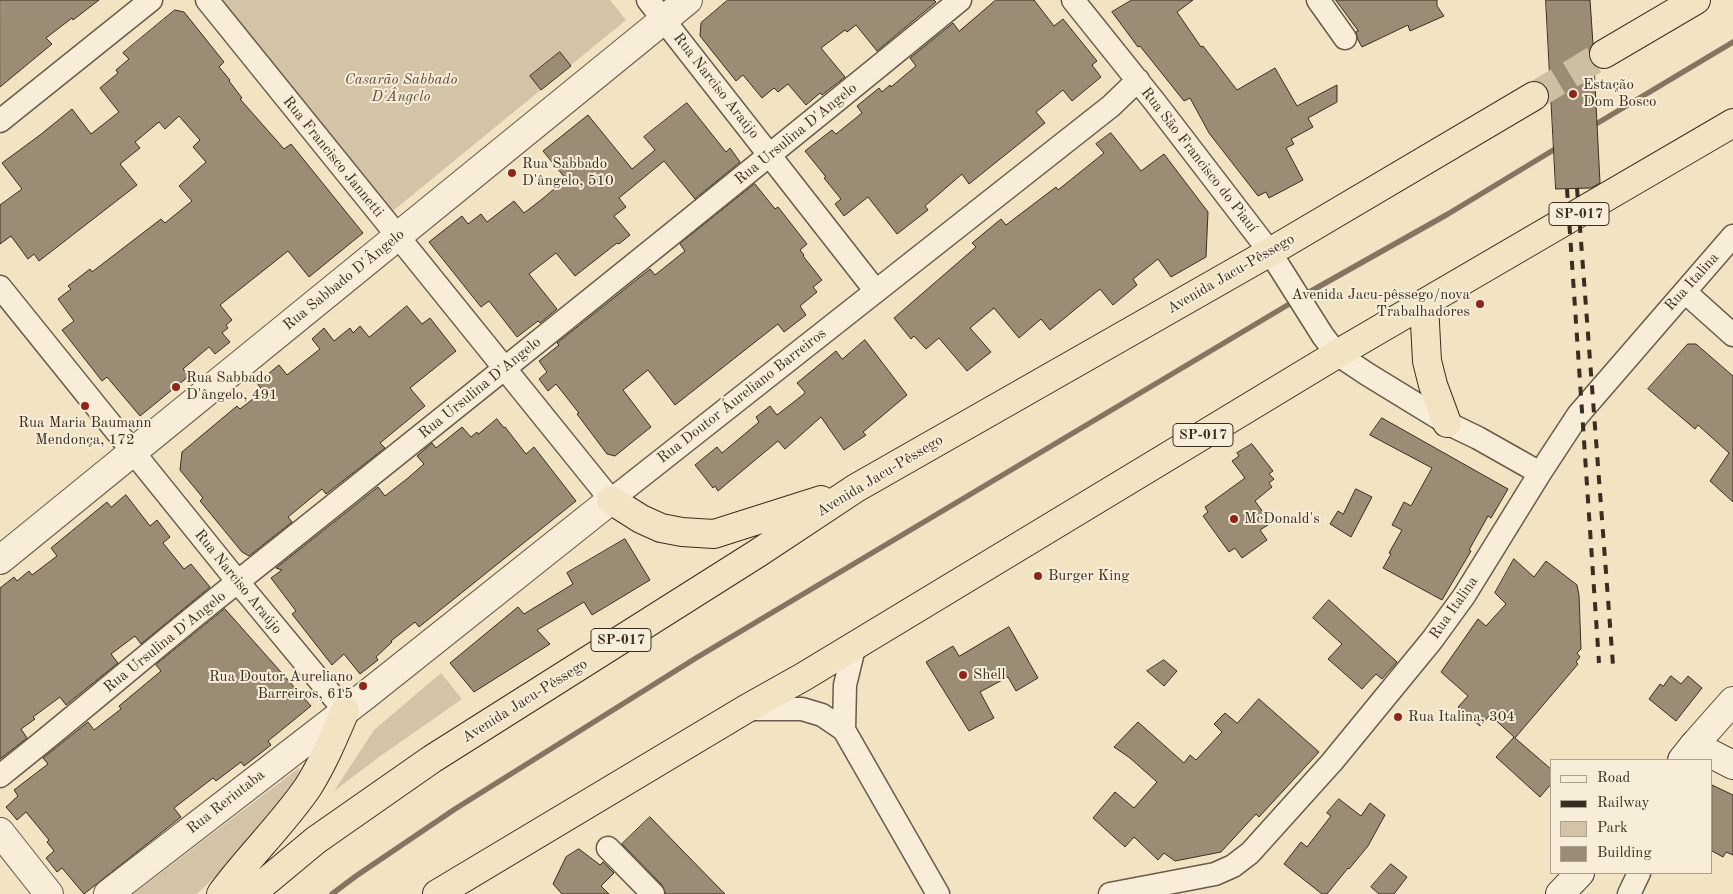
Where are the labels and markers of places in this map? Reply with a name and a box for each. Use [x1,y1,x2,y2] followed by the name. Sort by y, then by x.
[1583,76,1657,111] place label: Estação Dom Bosco
[1567,88,1579,100] marker: Estação Dom Bosco
[522,155,614,190] place label: Rua Sabbado D'ângelo, 510
[506,167,518,179] marker: Rua Sabbado D'ângelo, 510
[1292,286,1470,321] place label: Avenida Jacu-pêssego/nova Trabalhadores
[1474,298,1486,310] marker: Avenida Jacu-pêssego/nova Trabalhadores
[186,369,278,404] place label: Rua Sabbado D'ângelo, 491
[170,381,182,393] marker: Rua Sabbado D'ângelo, 491
[79,400,91,412] marker: Rua Maria Baumann Mendonça, 172
[18,414,152,449] place label: Rua Maria Baumann Mendonça, 172
[1244,510,1320,528] place label: McDonald's
[1228,513,1240,525] marker: McDonald's
[1048,567,1129,585] place label: Burger King
[1032,570,1044,582] marker: Burger King
[973,666,1005,684] place label: Shell
[209,668,353,703] place label: Rua Doutor Aureliano Barreiros, 615
[957,669,969,681] marker: Shell
[357,680,369,692] marker: Rua Doutor Aureliano Barreiros, 615
[1408,708,1515,726] place label: Rua Italina, 304
[1392,711,1404,723] marker: Rua Italina, 304

